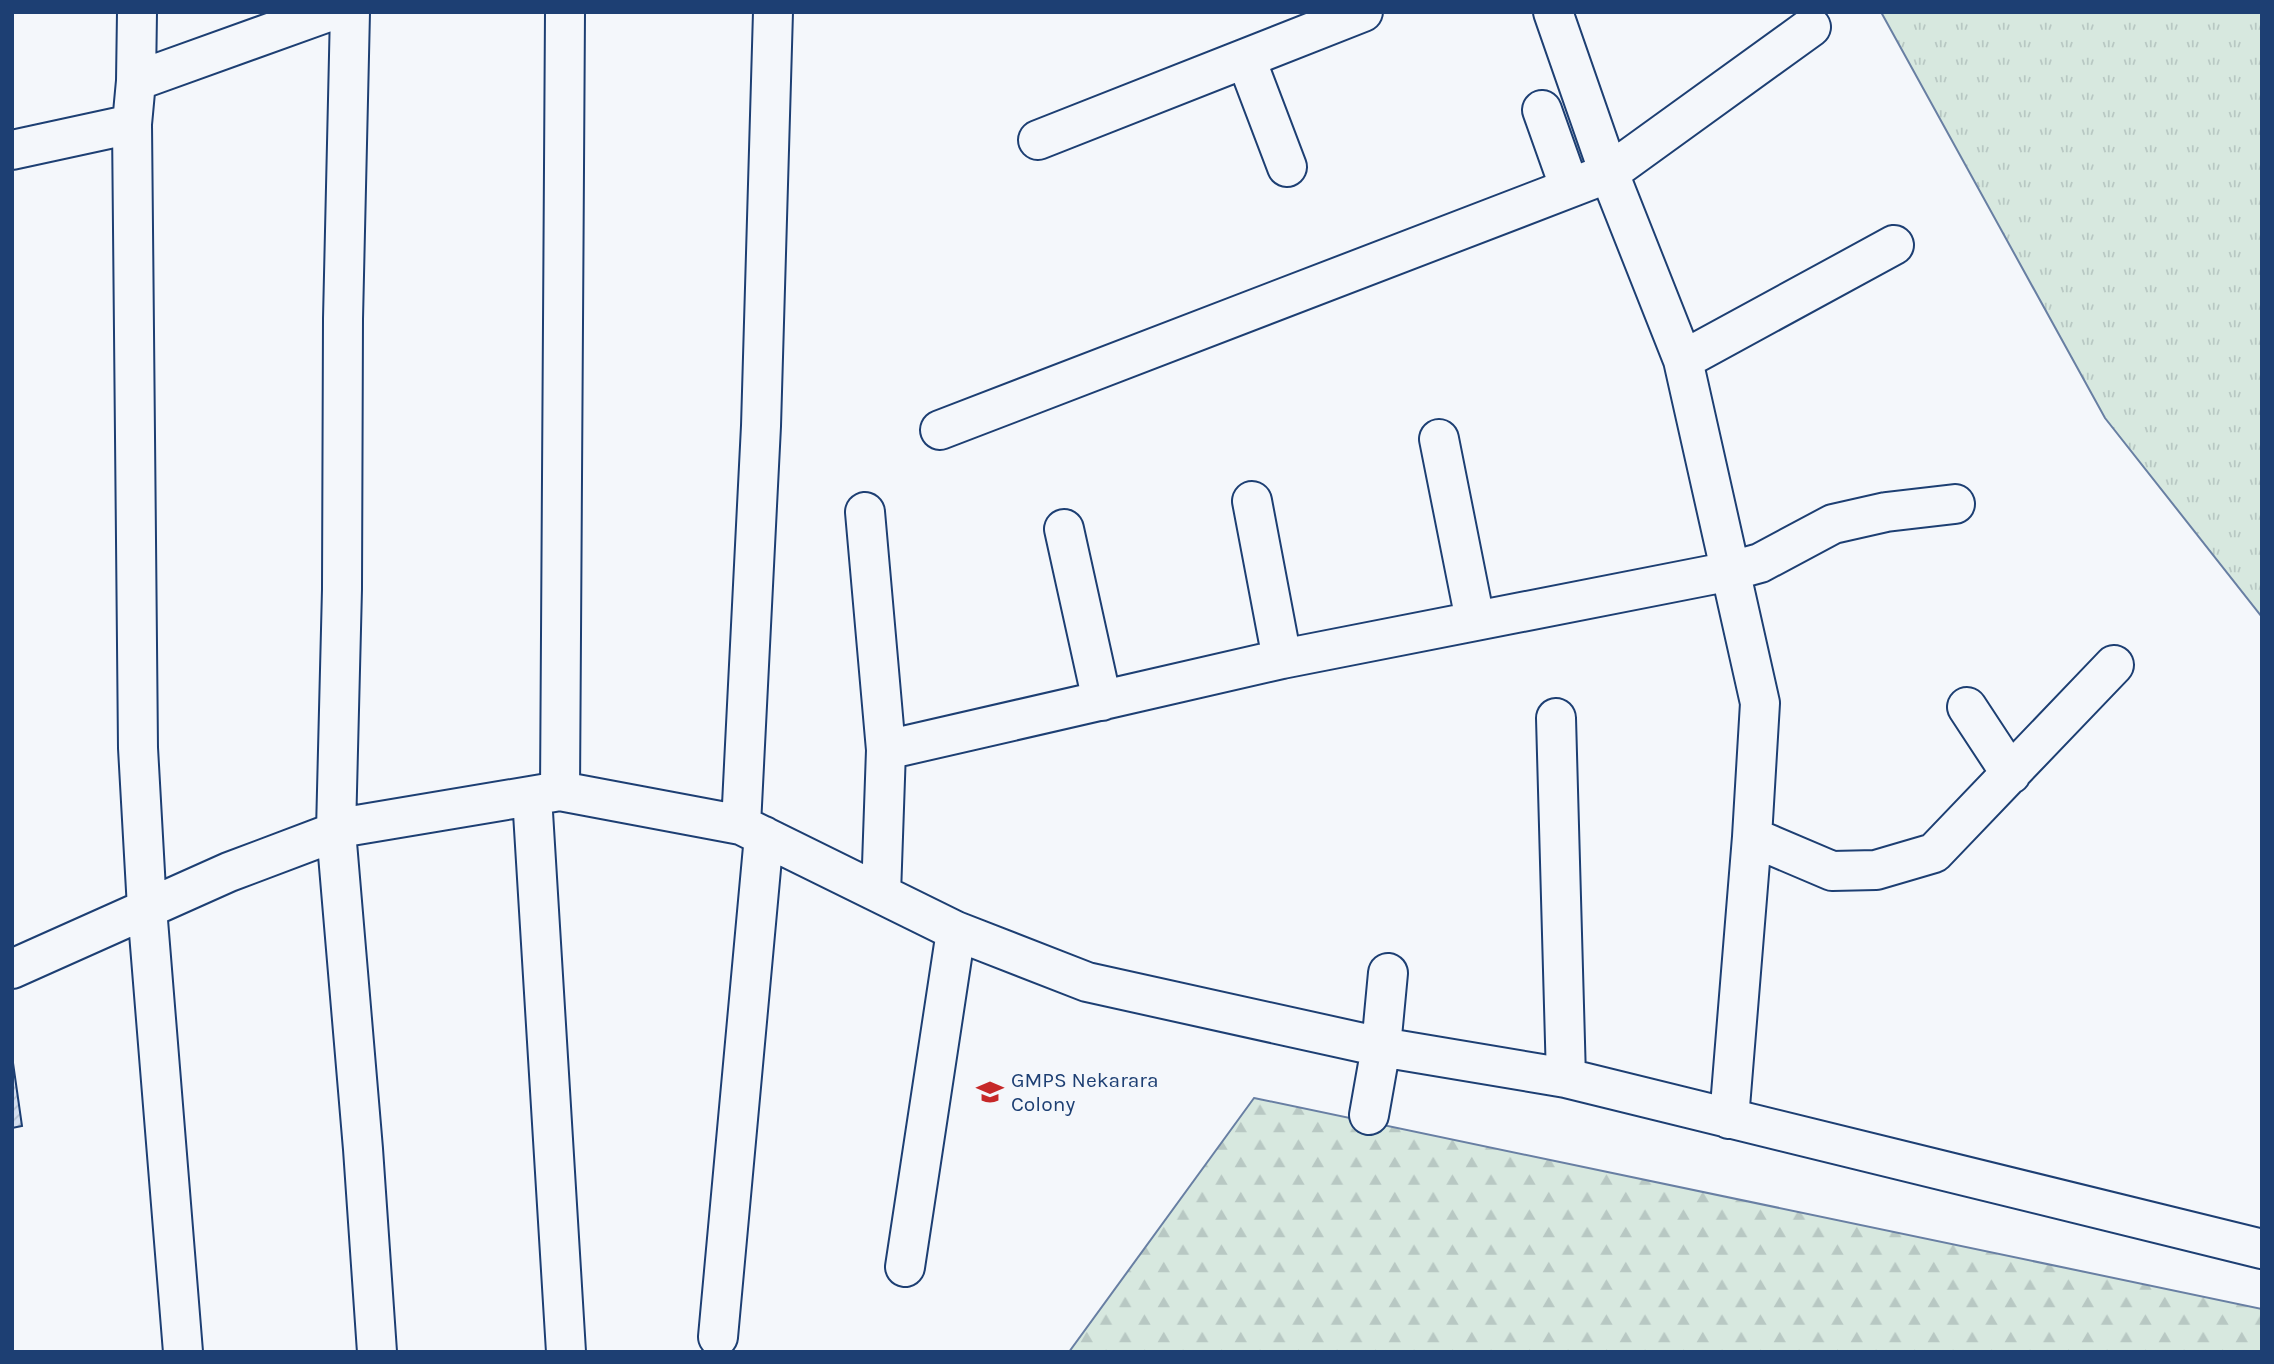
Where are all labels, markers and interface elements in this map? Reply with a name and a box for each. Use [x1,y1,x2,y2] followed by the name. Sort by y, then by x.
[1011,1068,1158,1116] place label: GMPS Nekarara Colony
[975,1077,1005,1107] school or university icon: GMPS Nekarara Colony

